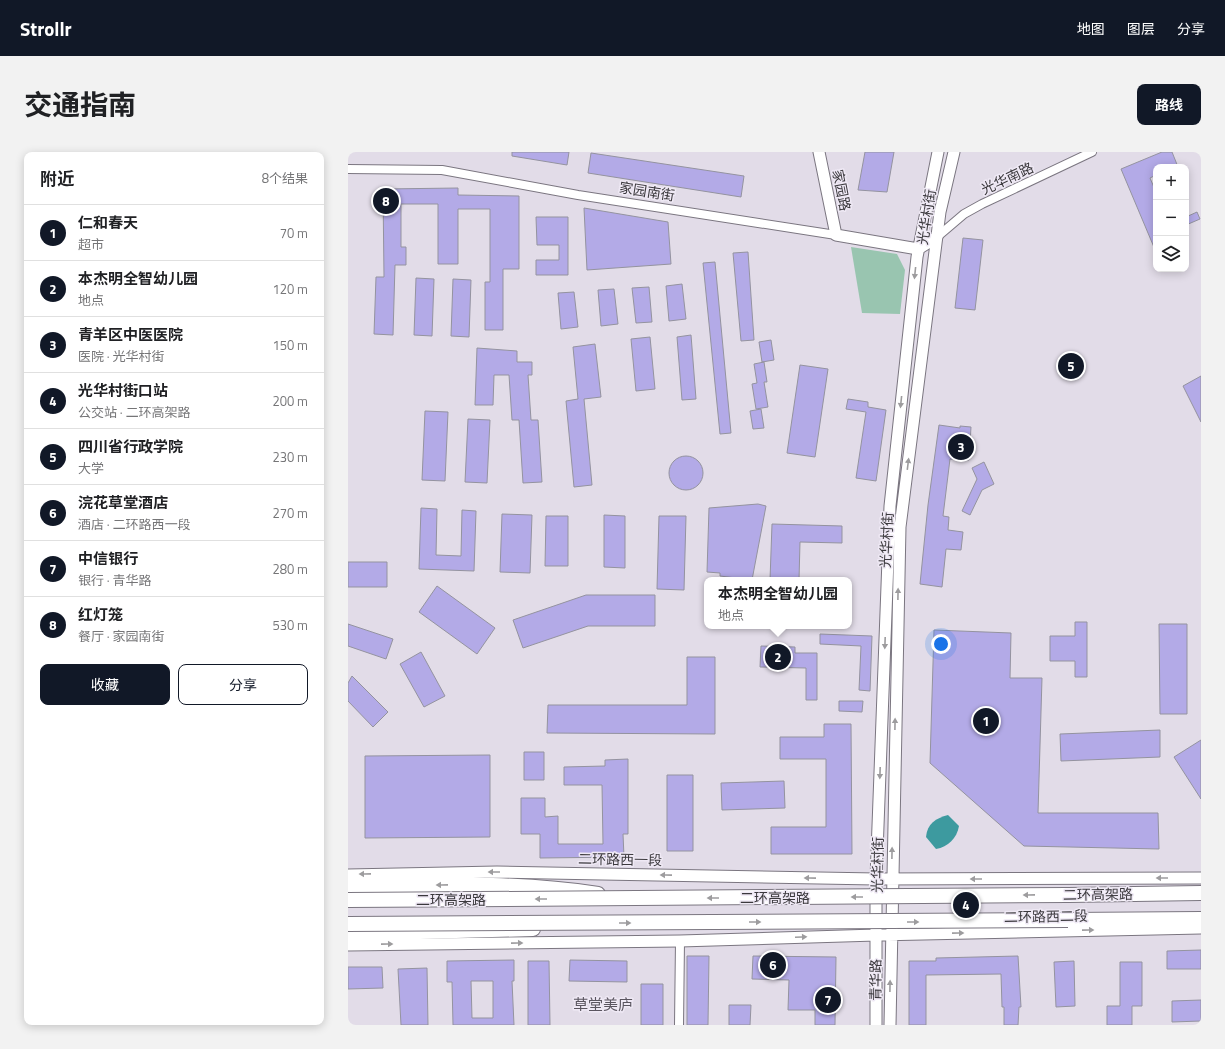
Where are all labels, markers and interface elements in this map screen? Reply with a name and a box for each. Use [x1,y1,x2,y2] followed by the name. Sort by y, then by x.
[20,14,72,43] text: Strollr
[1077,18,1105,39] text: 地图
[1127,18,1155,39] text: 图层
[1177,18,1205,39] text: 分享
[24,83,136,126] text: 交通指南
[1137,84,1201,125] button: 路线
[977,157,1037,199] street label: 光华南路
[1153,164,1189,272] map controls
[1153,164,1189,200] button: +
[40,166,74,192] text: 附近
[828,167,856,213] street label: 家园路
[262,168,308,188] text: 8个结果
[618,176,676,206] street label: 家园南街
[373,186,399,216] pin: 8
[911,188,941,246] street label: 光华村街
[1153,200,1189,236] button: −
[78,211,138,234] text: 仁和春天
[49,223,57,243] text: 1
[280,223,308,243] text: 70 m
[78,234,104,254] text: 超市
[1153,236,1189,272] button: layers
[78,267,198,290] text: 本杰明全智幼儿园
[912,267,918,279] one-way arrow
[49,279,57,299] text: 2
[272,279,308,299] text: 120 m
[78,290,104,310] text: 地点
[78,323,183,346] text: 青羊区中医医院
[49,335,57,355] text: 3
[272,335,308,355] text: 150 m
[78,346,165,366] text: 医院 · 光华村街
[1058,351,1084,381] pin: 5
[78,379,168,402] text: 光华村街口站
[49,391,57,411] text: 4
[272,391,308,411] text: 200 m
[898,396,905,408] one-way arrow
[78,402,191,422] text: 公交站 · 二环高架路
[948,432,974,462] pin: 3
[78,435,183,458] text: 四川省行政学院
[49,447,57,467] text: 5
[272,447,308,467] text: 230 m
[78,458,104,478] text: 大学
[905,458,911,470] one-way arrow
[78,491,168,514] text: 浣花草堂酒店
[49,503,57,523] text: 6
[272,503,308,523] text: 270 m
[874,511,898,569] street label: 光华村街
[78,514,191,534] text: 酒店 · 二环路西一段
[78,547,138,570] text: 中信银行
[49,559,57,579] text: 7
[272,559,308,579] text: 280 m
[78,570,152,590] text: 银行 · 青华路
[704,577,852,629] popup
[718,582,838,605] text: 本杰明全智幼儿园
[895,587,901,600] one-way arrow
[78,603,123,626] text: 红灯笼
[718,605,744,625] text: 地点
[49,615,57,635] text: 8
[272,615,308,635] text: 530 m
[78,626,165,646] text: 餐厅 · 家园南街
[931,634,951,654] your location
[882,637,888,650] one-way arrow
[765,642,791,672] pin: 2
[40,664,170,705] button: 收藏
[178,664,308,705] button: 分享
[973,706,999,736] pin: 1
[892,717,898,730] one-way arrow
[877,767,884,779] one-way arrow
[866,837,888,893] street label: 光华村街
[889,846,895,859] one-way arrow
[578,848,662,870] street label: 二环路西一段
[487,869,500,875] one-way arrow
[358,871,371,877] one-way arrow
[659,872,672,878] one-way arrow
[803,875,816,881] one-way arrow
[1155,875,1168,881] one-way arrow
[969,876,982,882] one-way arrow
[435,882,448,888] one-way arrow
[1063,883,1133,905] street label: 二环高架路
[740,887,810,908] street label: 二环高架路
[416,889,486,910] street label: 二环高架路
[953,890,979,920] pin: 4
[1022,892,1035,898] one-way arrow
[850,894,863,900] one-way arrow
[706,895,719,901] one-way arrow
[534,896,547,902] one-way arrow
[1004,905,1088,927] street label: 二环路西二段
[749,919,762,925] one-way arrow
[907,919,920,925] one-way arrow
[619,920,632,926] one-way arrow
[1082,927,1095,933] one-way arrow
[952,930,965,936] one-way arrow
[795,934,808,940] one-way arrow
[511,940,524,946] one-way arrow
[381,941,394,947] one-way arrow
[760,950,786,980] pin: 6
[864,959,886,1001] street label: 青华路
[887,979,893,992] one-way arrow
[815,985,841,1015] pin: 7
[573,993,633,1016] district label: 草堂美庐

